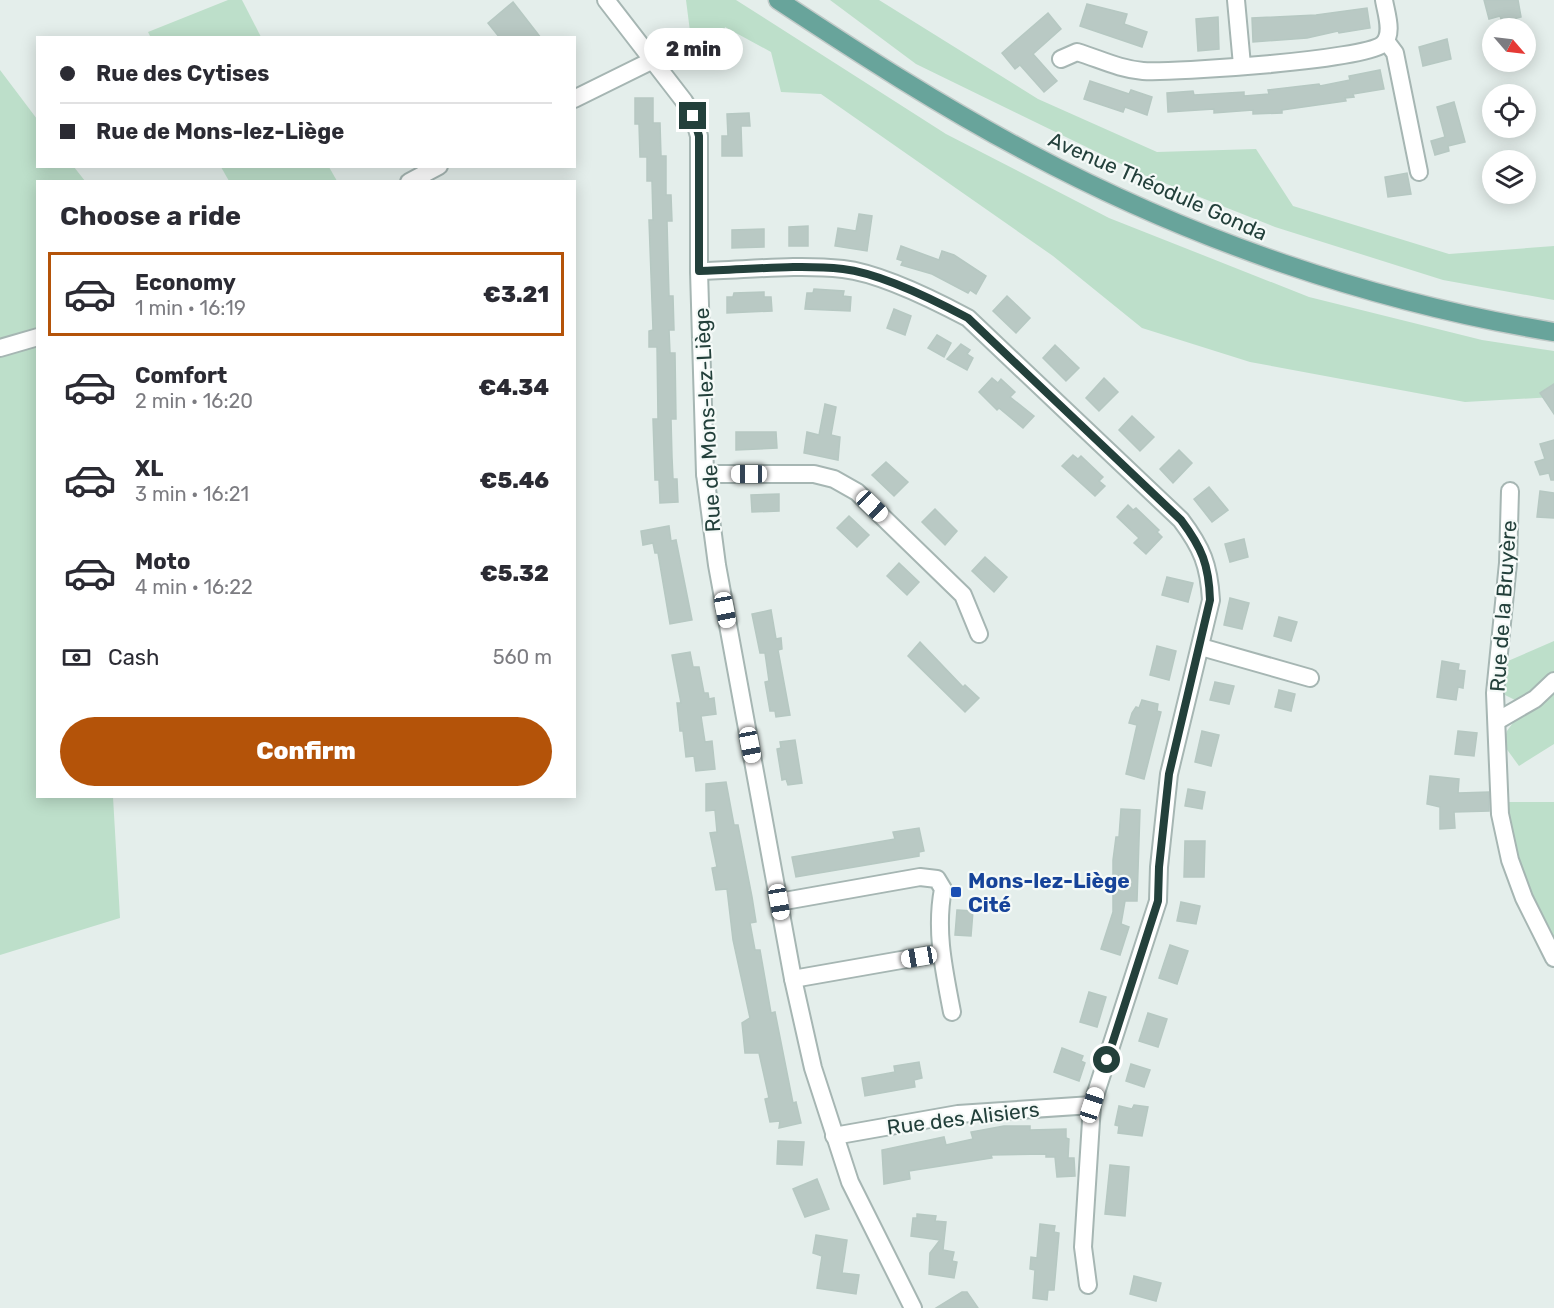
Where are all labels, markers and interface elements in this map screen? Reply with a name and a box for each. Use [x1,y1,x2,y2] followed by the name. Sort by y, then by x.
[1482,18,1536,72] north arrow
[1482,18,1536,204] map controls
[644,29,742,71] callout: 2 min
[666,37,721,61] text: 2 min
[96,60,269,87] text: Rue des Cytises
[1482,84,1536,138] button: locate
[679,102,706,129] route end
[96,118,344,145] text: Rue de Mons-lez-Liège
[1045,126,1271,246] street label: Avenue Théodule Gonda
[1482,150,1536,204] button: layers
[60,200,241,232] text: Choose a ride
[63,267,117,321] icon: car
[135,269,236,296] text: Economy
[483,281,549,308] text: €3.21
[135,296,246,320] text: 1 min · 16:19
[689,307,725,533] street label: Rue de Mons-lez-Liège
[63,360,117,414] icon: car
[135,362,227,389] text: Comfort
[479,374,549,401] text: €4.34
[135,389,253,413] text: 2 min · 16:20
[63,453,117,507] icon: car
[135,455,163,482] text: XL
[731,465,767,483] car
[480,467,549,494] text: €5.46
[135,482,249,506] text: 3 min · 16:21
[853,487,891,525] car
[1485,519,1521,693] street label: Rue de la Bruyère
[63,546,117,600] icon: car
[135,548,190,575] text: Moto
[480,560,549,587] text: €5.32
[135,575,253,599] text: 4 min · 16:22
[713,591,737,629] car
[60,641,93,674] icon: cash
[108,644,159,671] text: Cash
[493,645,552,669] text: 560 m
[60,717,552,786] button: Confirm
[738,726,762,764] car
[968,868,1130,917] place label: Mons-lez-Liège Cité
[767,883,791,921] car
[949,885,963,899] marker: Mons-lez-Liège Cité
[900,945,938,969] car
[1093,1046,1120,1073] route start
[1078,1085,1106,1125] car
[885,1096,1041,1140] street label: Rue des Alisiers

